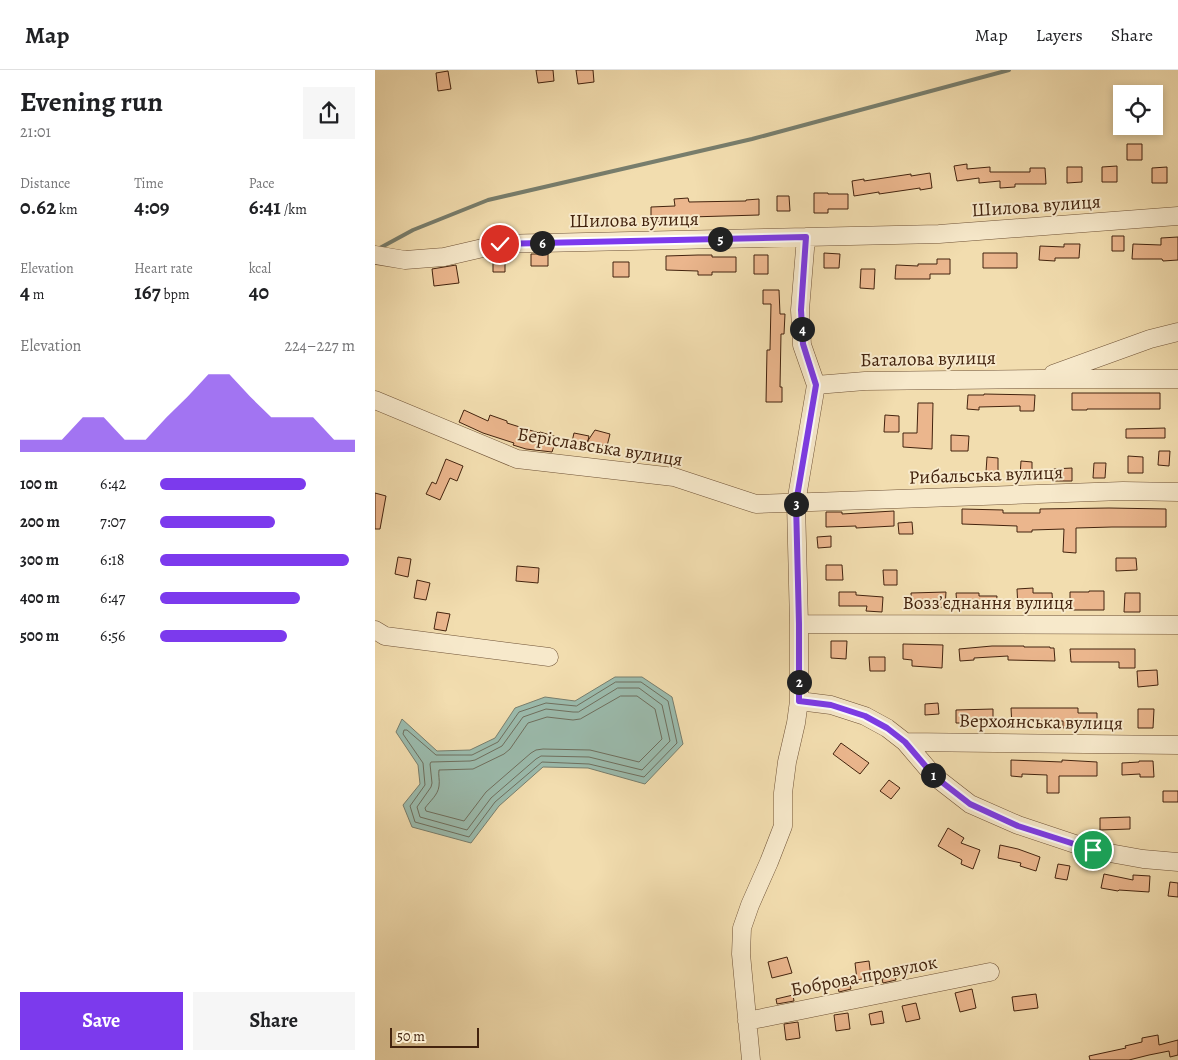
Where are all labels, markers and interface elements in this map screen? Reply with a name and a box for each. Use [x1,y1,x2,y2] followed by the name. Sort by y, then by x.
[25,19,69,51] text: Map
[975,23,1008,47] text: Map
[1036,23,1083,47] text: Layers
[1111,23,1153,47] text: Share
[20,83,163,121] text: Evening run
[1113,85,1163,135] map controls
[1113,85,1163,135] button: locate
[303,87,355,139] button: share
[20,121,51,143] text: 21:01
[20,174,70,193] text: Distance
[134,174,163,193] text: Time
[249,174,275,193] text: Pace
[970,189,1102,223] street label: Шилова вулиця
[20,193,56,221] text: 0.62
[134,193,169,221] text: 4:09
[249,193,281,221] text: 6:41
[56,200,78,219] text: km
[281,200,307,219] text: /km
[569,206,699,234] street label: Шилова вулиця
[479,223,521,265] pin
[707,226,733,252] pin: 5
[486,230,514,258] icon: check
[529,230,555,256] pin: 6
[718,230,723,249] text: 5
[539,234,546,253] text: 6
[20,259,74,278] text: Elevation
[134,259,193,278] text: Heart rate
[249,259,271,278] text: kcal
[20,278,30,306] text: 4
[134,278,161,306] text: 167
[249,278,269,306] text: 40
[30,285,44,304] text: m
[161,285,190,304] text: bpm
[789,316,815,342] pin: 4
[799,320,806,339] text: 4
[20,335,81,357] text: Elevation
[284,335,355,357] text: 224–227 m
[860,345,996,373] street label: Баталова вулиця
[515,421,685,473] street label: Беріславська вулиця
[908,459,1064,491] street label: Рибальська вулиця
[20,473,58,495] text: 100 m
[100,473,126,495] text: 6:42
[783,492,809,516] pin: 3
[793,495,800,514] text: 3
[20,511,60,533] text: 200 m
[100,511,126,533] text: 7:07
[20,549,59,571] text: 300 m
[100,549,124,571] text: 6:18
[20,587,60,609] text: 400 m
[100,587,125,609] text: 6:47
[903,590,1073,616] street label: Возз’єднання вулиця
[20,625,59,647] text: 500 m
[100,625,125,647] text: 6:56
[787,670,811,694] pin: 2
[796,673,803,692] text: 2
[959,708,1123,736] street label: Верхоянська вулиця
[921,762,945,788] pin: 1
[931,766,936,785] text: 1
[1072,829,1114,871] pin
[1079,836,1107,864] icon: arrive
[788,949,940,1003] street label: Боброва провулок
[20,992,183,1050] button: Save
[193,992,355,1050] button: Share
[390,1025,479,1048] scale bar
[397,1027,425,1046] text: 50 m

